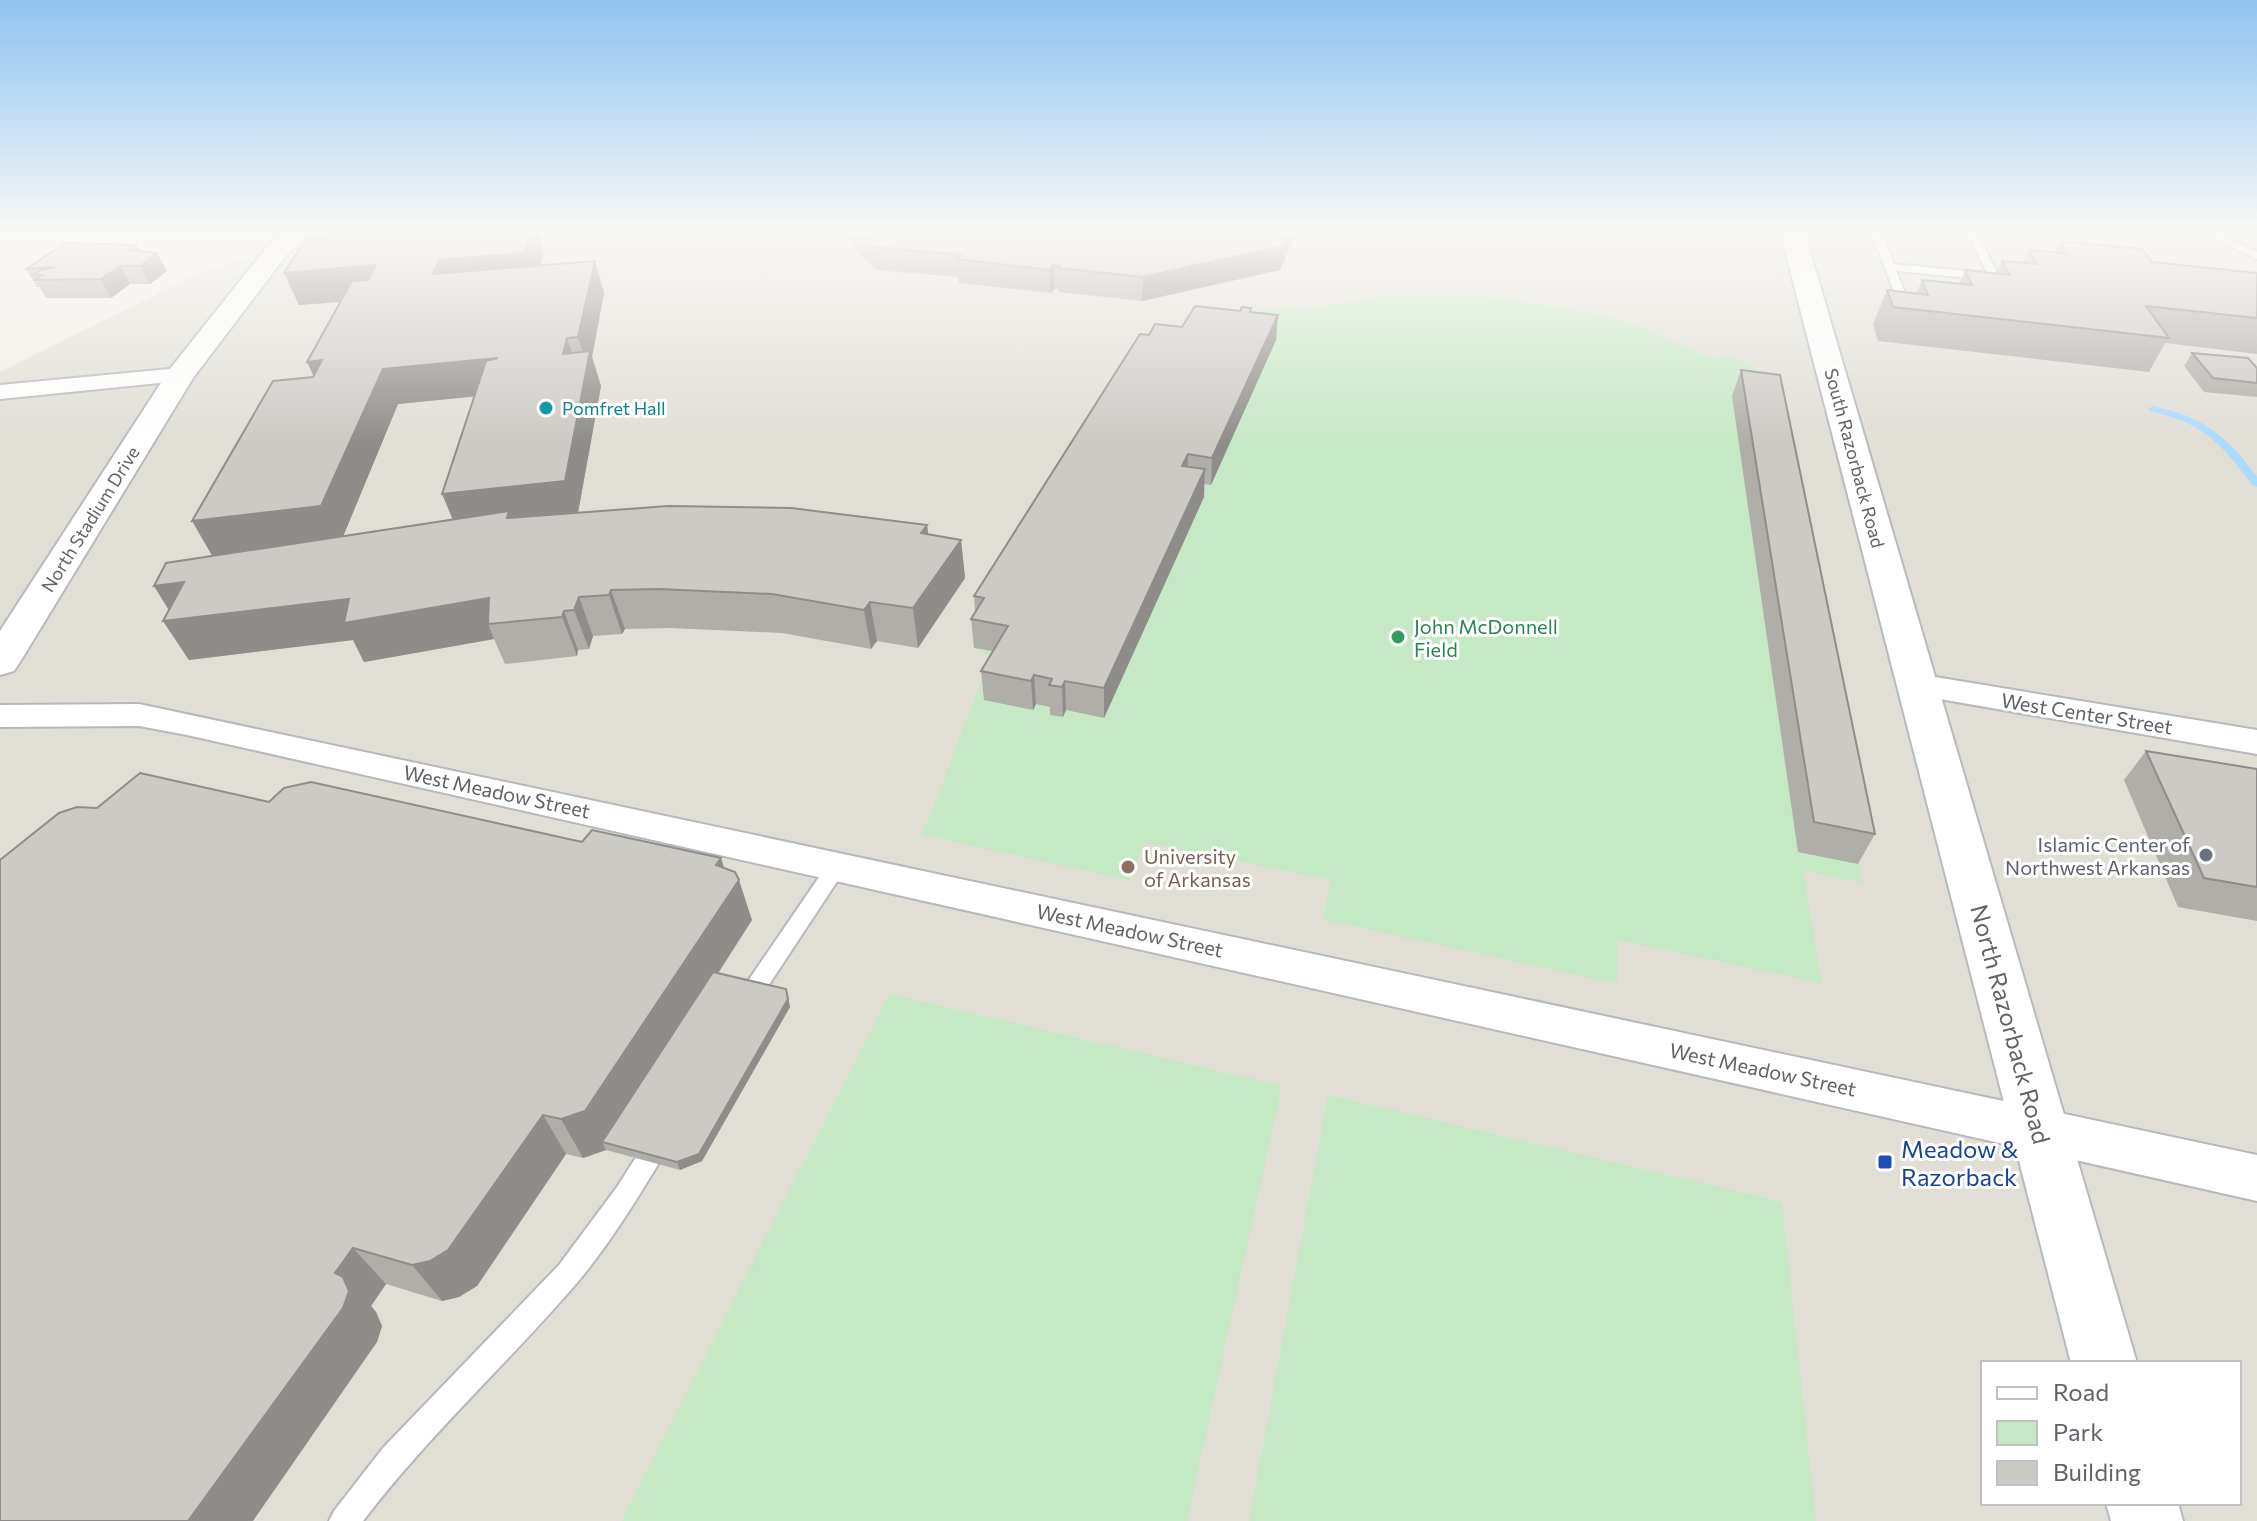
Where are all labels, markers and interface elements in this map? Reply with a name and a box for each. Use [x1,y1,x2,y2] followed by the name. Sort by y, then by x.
[1820,366,1890,550] street label: South Razorback Road
[562,397,666,419] place label: Pomfret Hall
[537,399,555,417] marker: Pomfret Hall
[36,442,144,596] street label: North Stadium Drive
[1414,614,1558,661] place label: John McDonnell Field
[1389,628,1407,646] marker: John McDonnell Field
[2000,688,2174,738] street label: West Center Street
[401,759,593,823] street label: West Meadow Street
[2005,832,2190,879] place label: Islamic Center of Northwest Arkansas
[1144,844,1251,891] place label: University of Arkansas
[2197,846,2215,864] marker: Islamic Center of Northwest Arkansas
[1119,858,1137,876] marker: University of Arkansas
[1034,898,1226,962] street label: West Meadow Street
[1965,901,2057,1147] street label: North Razorback Road
[1667,1037,1859,1101] street label: West Meadow Street
[1901,1134,2019,1191] place label: Meadow & Razorback
[1876,1153,1894,1171] marker: Meadow & Razorback
[1981,1361,2241,1505] legend
[2053,1377,2109,1406] text: Road
[2053,1417,2103,1446] text: Park
[2053,1457,2141,1486] text: Building

